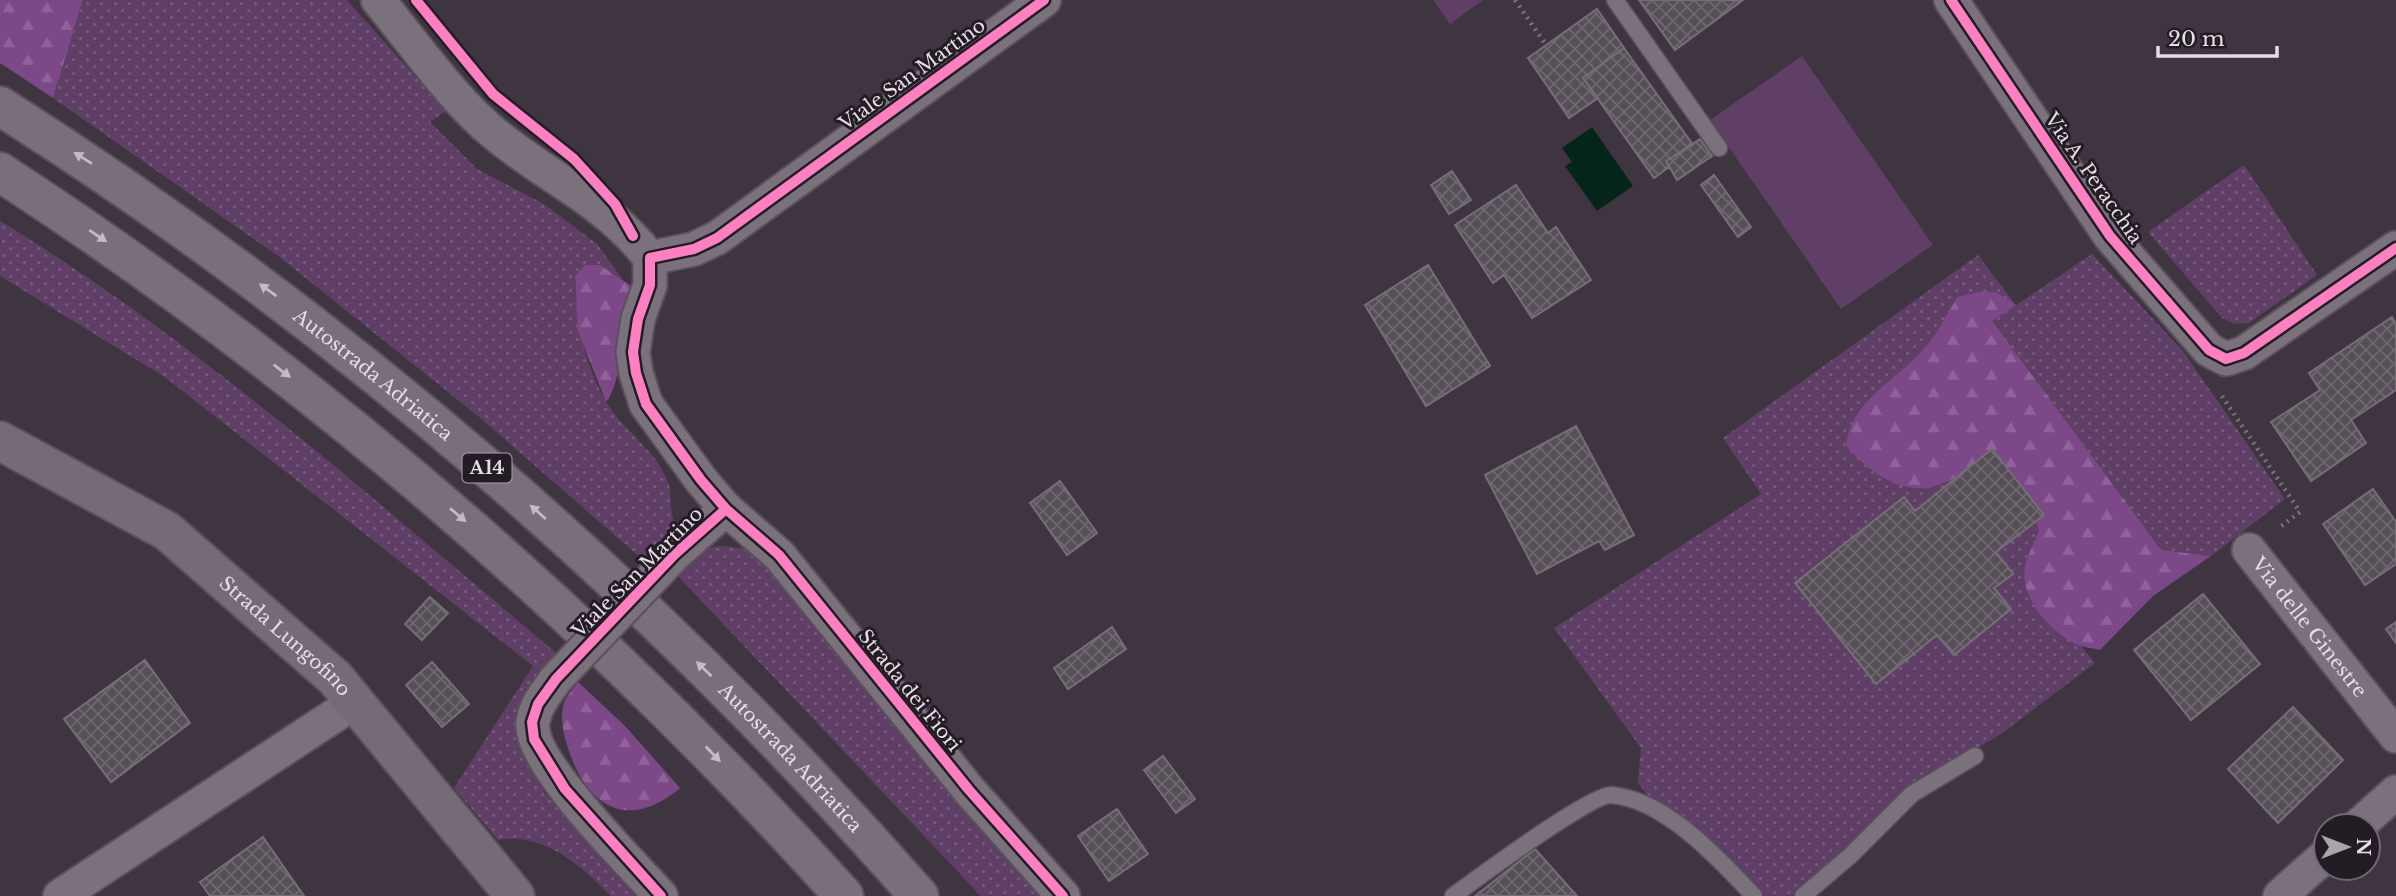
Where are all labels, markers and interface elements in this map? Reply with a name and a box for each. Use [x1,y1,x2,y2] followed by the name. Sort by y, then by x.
[834,14,990,136] street label: Viale San Martino
[2158,14,2277,58] scale bar
[2168,26,2225,52] text: 20 m
[2039,107,2148,249] street label: Via A. Peracchia
[73,152,92,165] one-way arrow
[89,229,107,243] one-way arrow
[259,284,277,298] one-way arrow
[288,303,458,446] street label: Autostrada Adriatica
[272,363,290,378] one-way arrow
[462,454,512,482] road number: A14
[567,502,707,643] street label: Viale San Martino
[530,505,547,520] one-way arrow
[449,507,466,522] one-way arrow
[2246,552,2372,702] street label: Via delle Ginestre
[215,571,356,701] street label: Strada Lungofino
[853,625,966,756] street label: Strada dei Fiori
[695,660,712,677] one-way arrow
[713,678,867,837] street label: Autostrada Adriatica
[705,745,721,762] one-way arrow
[2312,812,2382,882] north arrow
[2352,838,2375,856] text: N

